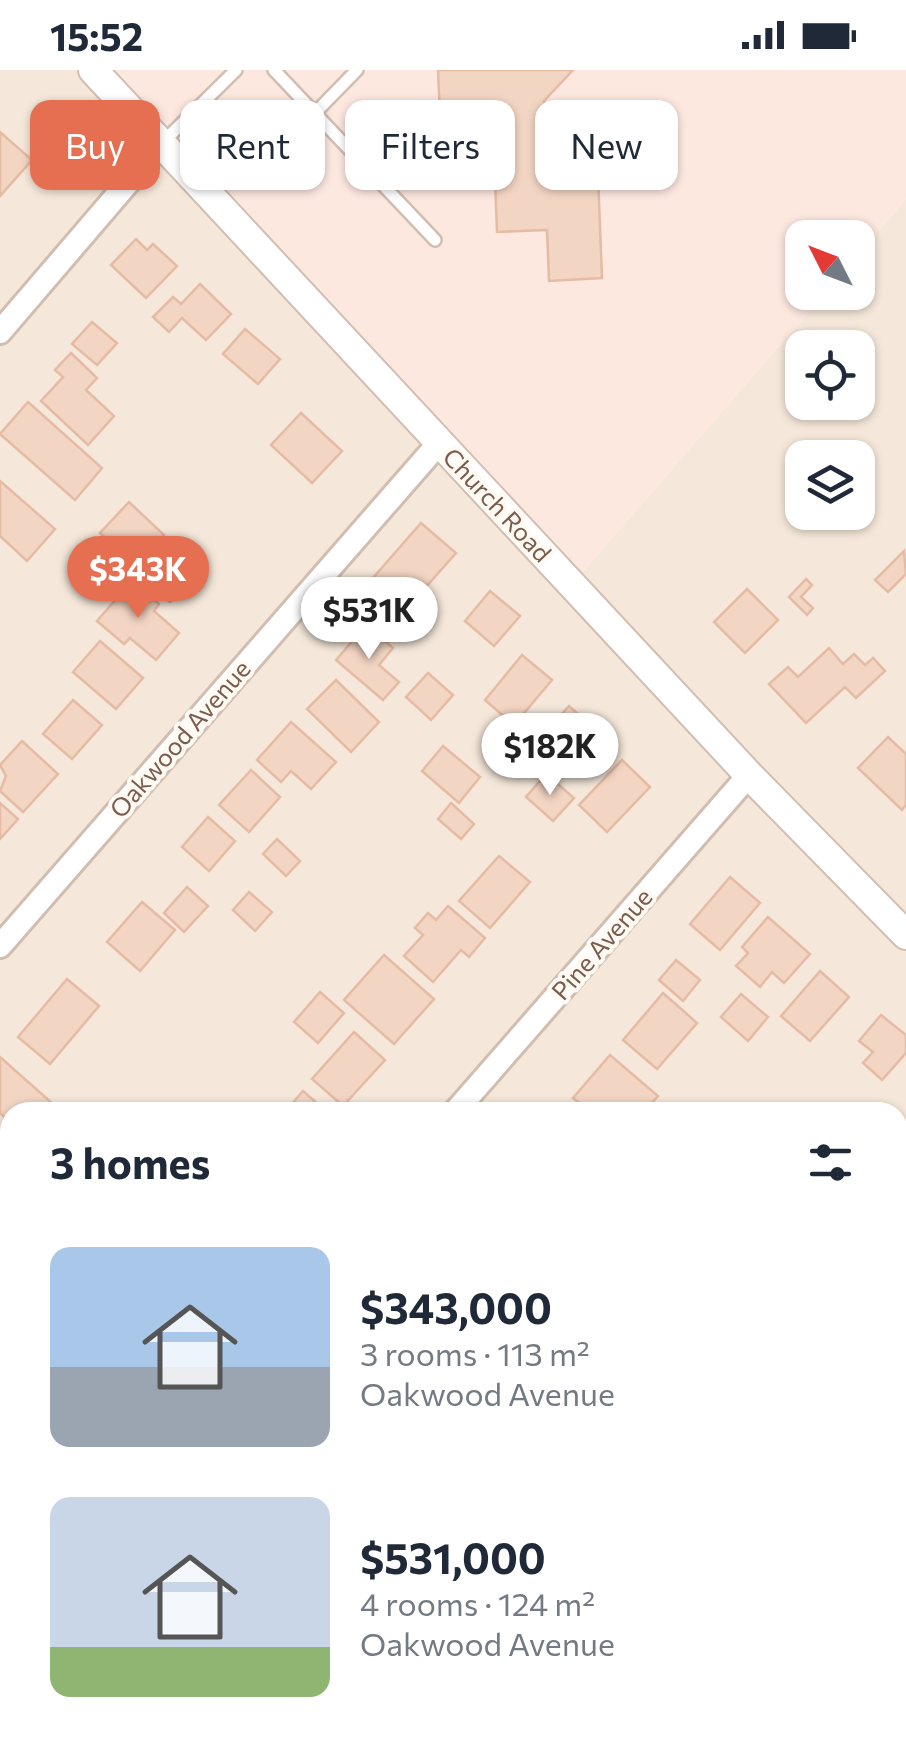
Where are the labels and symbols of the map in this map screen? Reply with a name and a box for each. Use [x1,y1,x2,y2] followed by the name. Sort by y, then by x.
[785,220,875,310] north arrow
[437,441,558,568] street label: Church Road
[68,536,208,621] pin: $343K
[299,577,439,662] pin: $531K
[103,653,256,823] street label: Oakwood Avenue
[480,713,620,798] pin: $182K
[545,882,658,1005] street label: Pine Avenue

